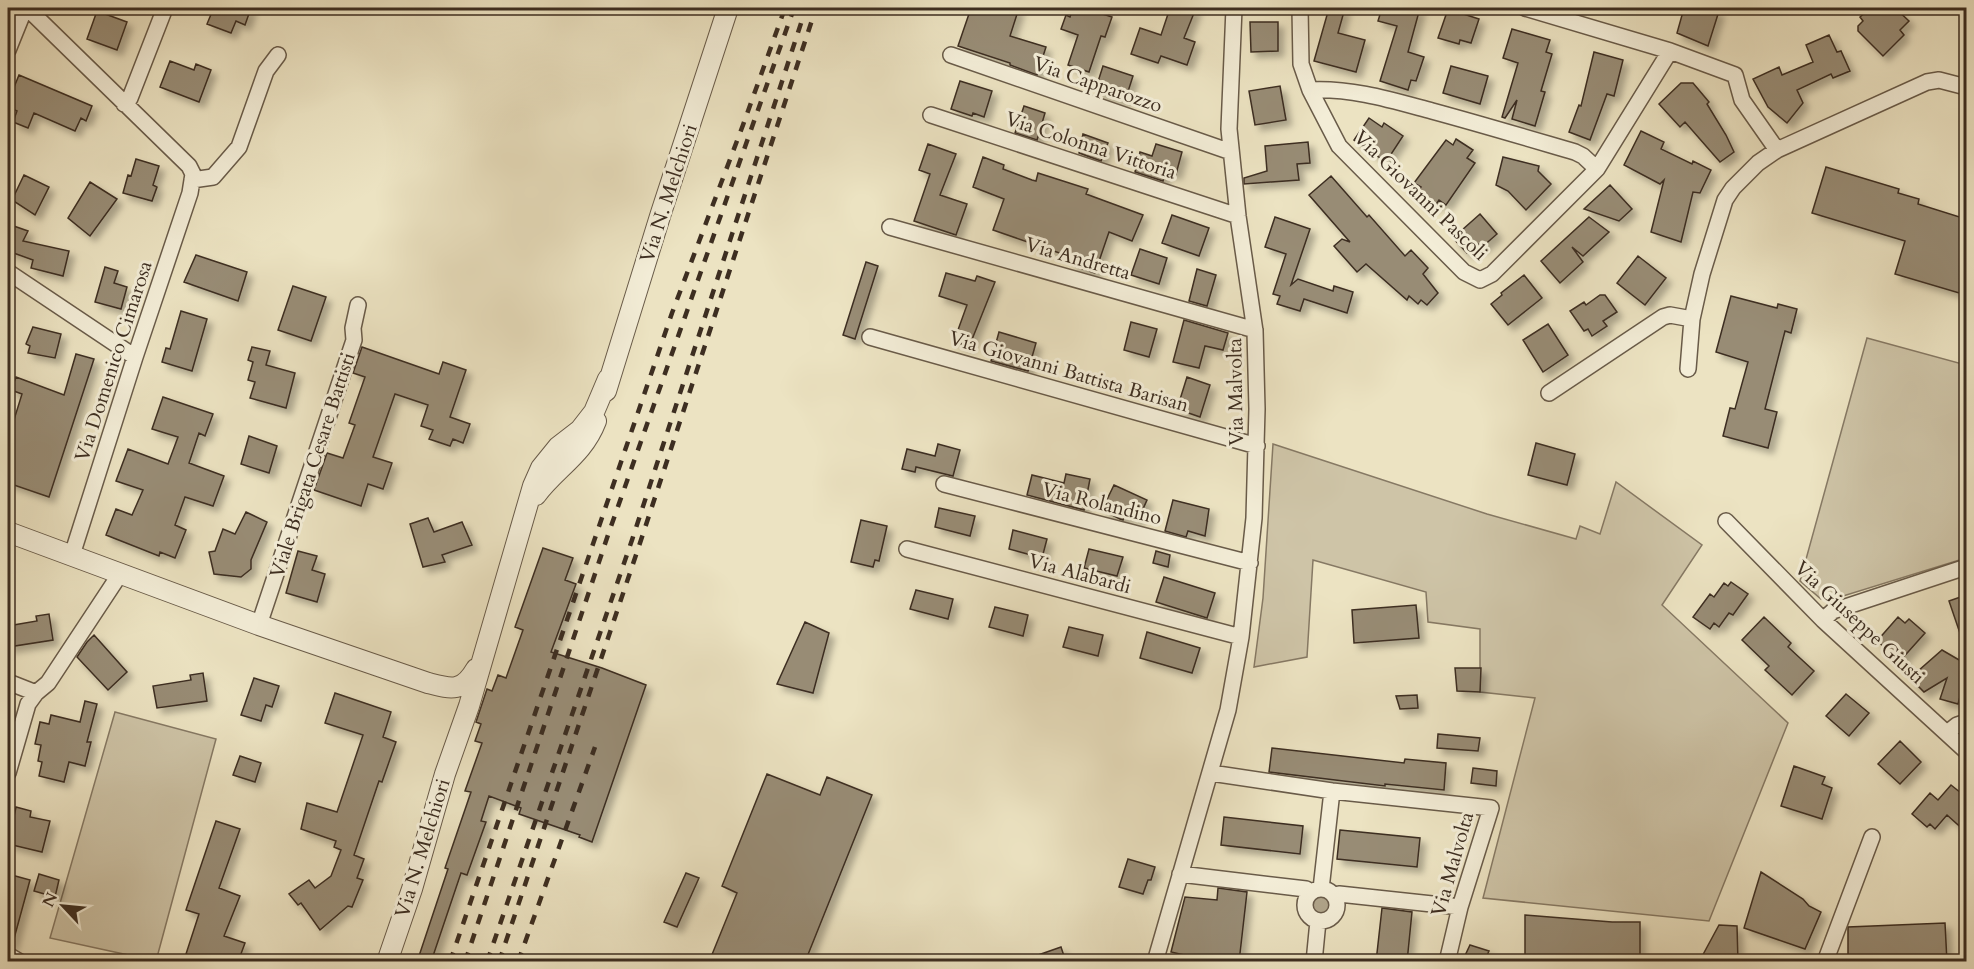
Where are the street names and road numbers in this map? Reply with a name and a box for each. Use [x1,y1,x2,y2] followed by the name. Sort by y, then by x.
[1030,50,1166,119] street label: Via Capparozzo
[1002,105,1180,186] street label: Via Colonna Vittoria
[633,120,704,266] street label: Via N. Melchiori
[1348,124,1494,267] street label: Via Giovanni Pascoli
[1022,231,1134,286] street label: Via Andretta
[68,257,159,465] street label: Via Domenico Cimarosa
[946,324,1193,419] street label: Via Giovanni Battista Barisan
[1221,337,1250,446] street label: Via Malvolta
[263,349,362,581] street label: Viale Brigata Cesare Battisti
[1039,476,1165,531] street label: Via Rolandino
[1026,547,1135,600] street label: Via Alabardi
[1789,555,1931,690] street label: Via Giuseppe Giusti
[388,775,457,921] street label: Via N. Melchiori
[1425,808,1480,920] street label: Via Malvolta

